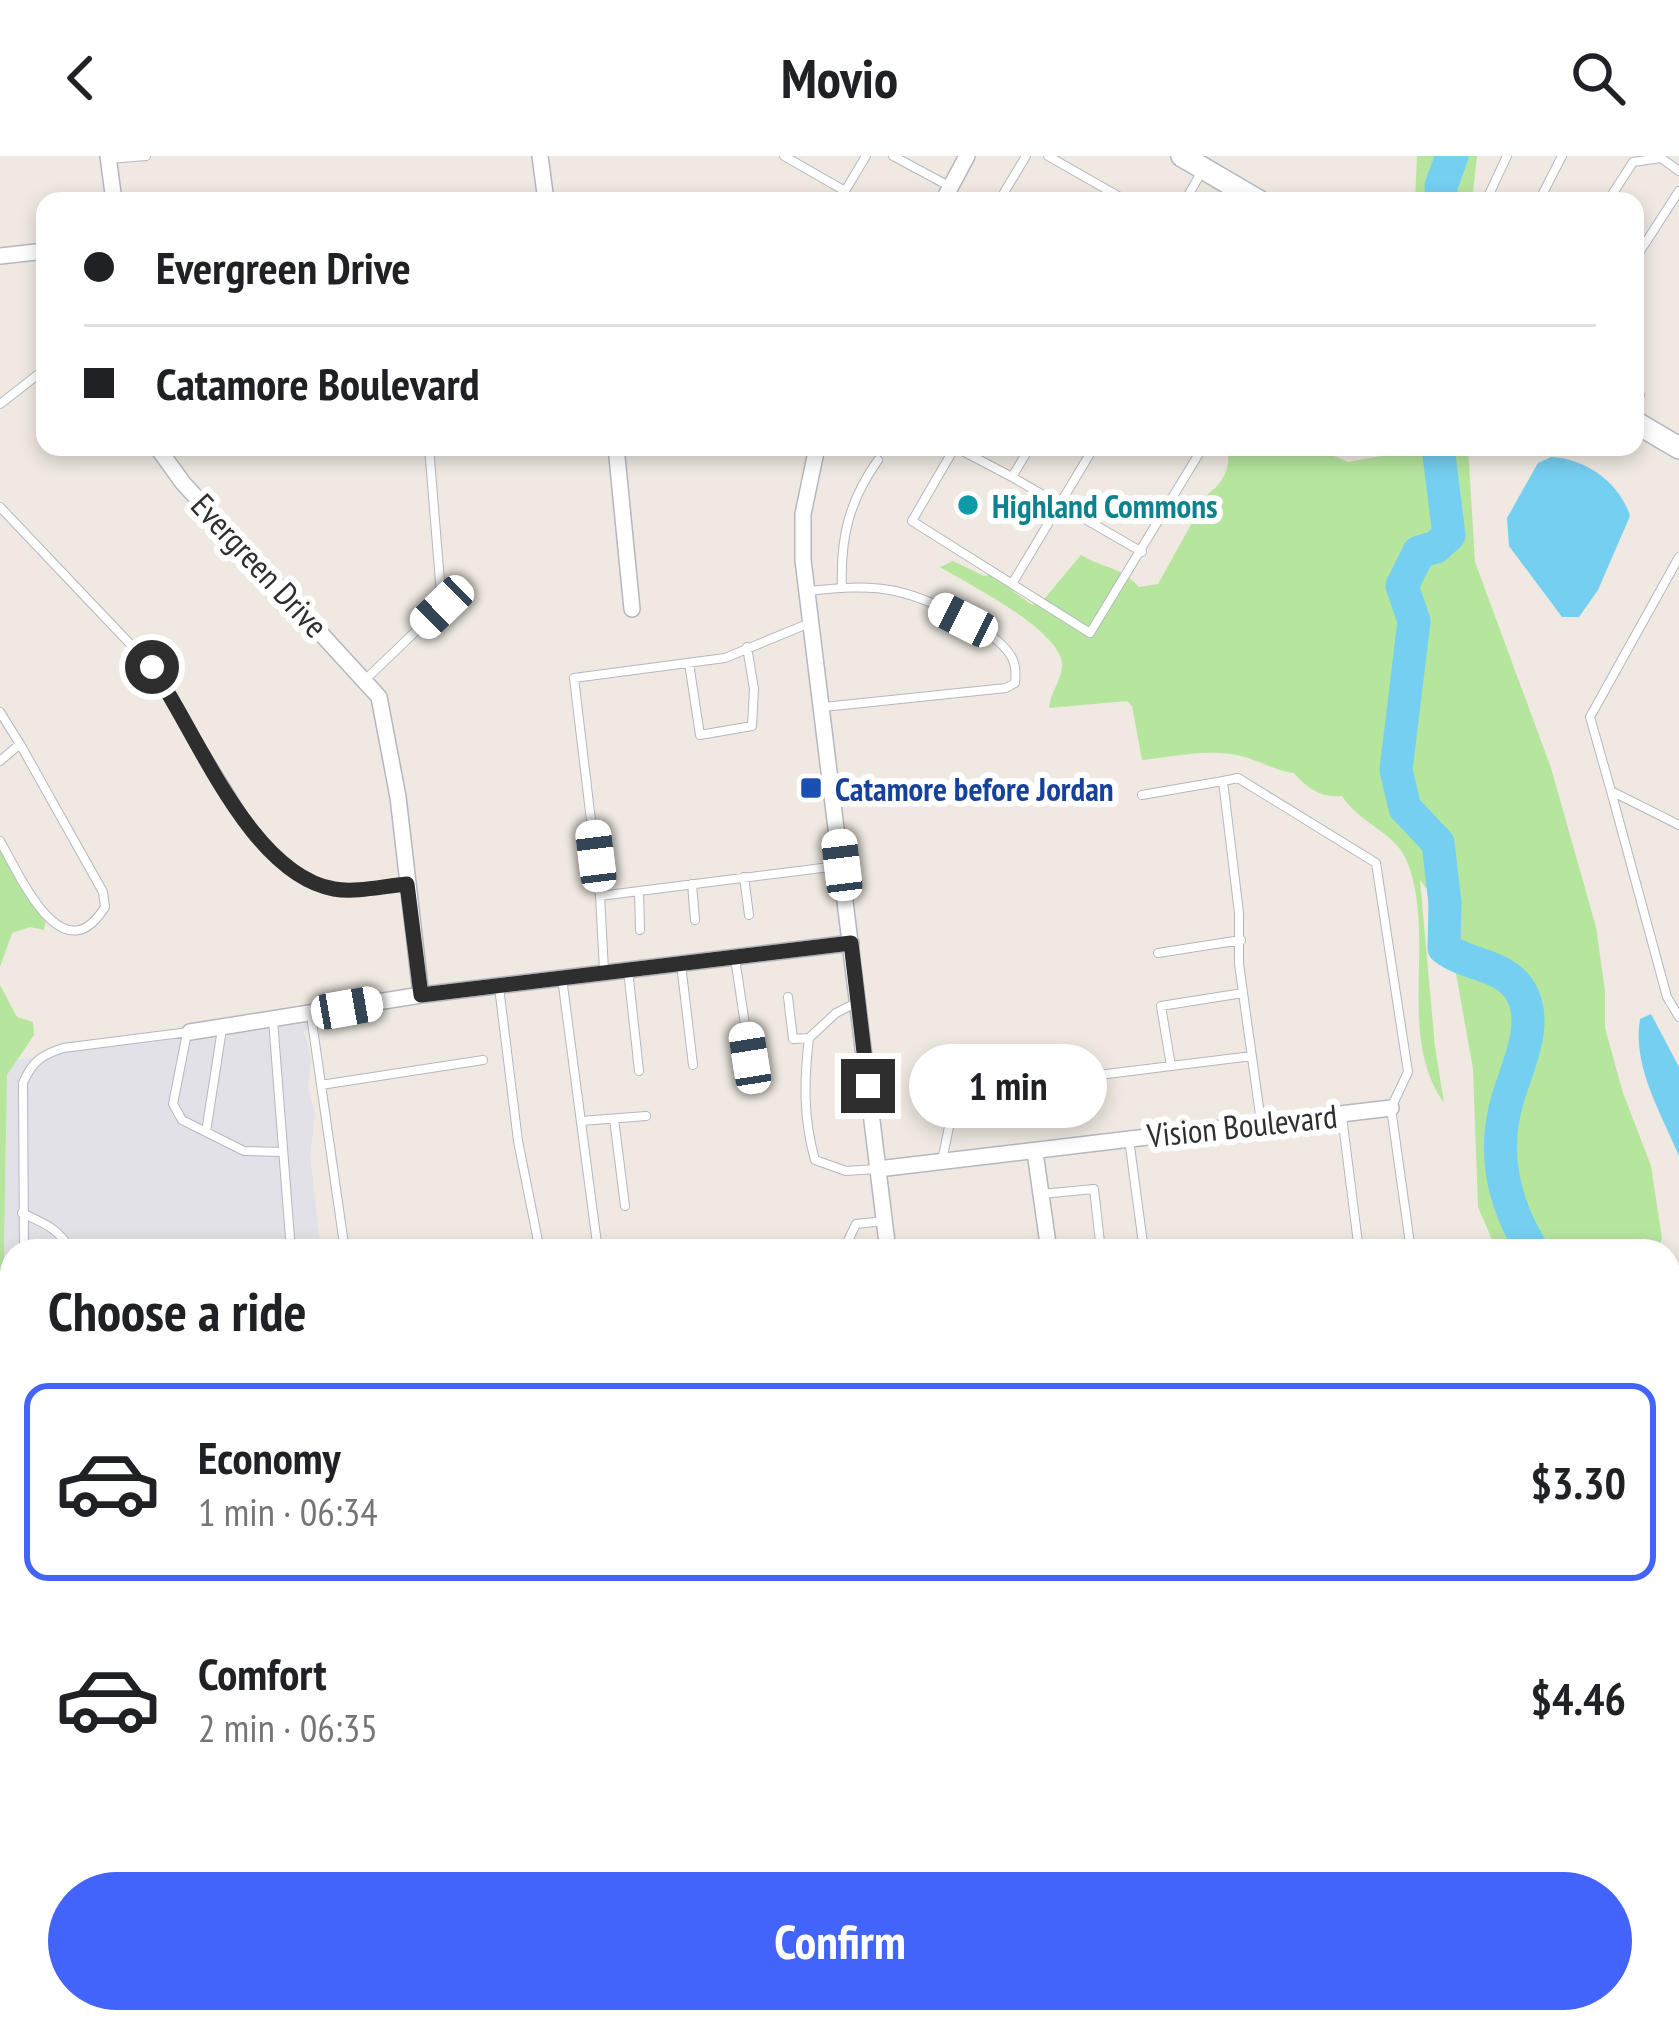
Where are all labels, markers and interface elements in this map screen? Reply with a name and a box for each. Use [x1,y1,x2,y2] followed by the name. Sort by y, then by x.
[781,43,898,113] text: Movio
[48,45,114,111] icon: back
[1565,45,1631,111] icon: search
[156,238,411,296] text: Evergreen Drive
[156,354,480,412] text: Catamore Boulevard
[182,484,338,646] street label: Evergreen Drive
[992,484,1218,527] place label: Highland Commons
[955,492,981,518] marker: Highland Commons
[404,569,480,645] car
[923,588,1003,652] car
[125,640,179,694] route start
[835,767,1114,810] place label: Catamore before Jordan
[798,775,824,801] marker: Catamore before Jordan
[574,818,618,894] car
[820,827,864,903] car
[308,984,386,1032] car
[727,1020,773,1096] car
[910,1044,1108,1128] callout: 1 min
[841,1059,895,1113] route end
[969,1060,1047,1111] text: 1 min
[1144,1094,1339,1156] street label: Vision Boulevard
[48,1276,307,1346] text: Choose a ride
[54,1428,162,1536] icon: car
[198,1428,341,1486] text: Economy
[1530,1453,1626,1511] text: $3.30
[198,1486,378,1537] text: 1 min · 06:34
[54,1644,162,1752] icon: car
[198,1644,327,1702] text: Comfort
[1530,1669,1626,1727] text: $4.46
[198,1702,378,1753] text: 2 min · 06:35
[48,1872,1632,2010] button: Confirm

